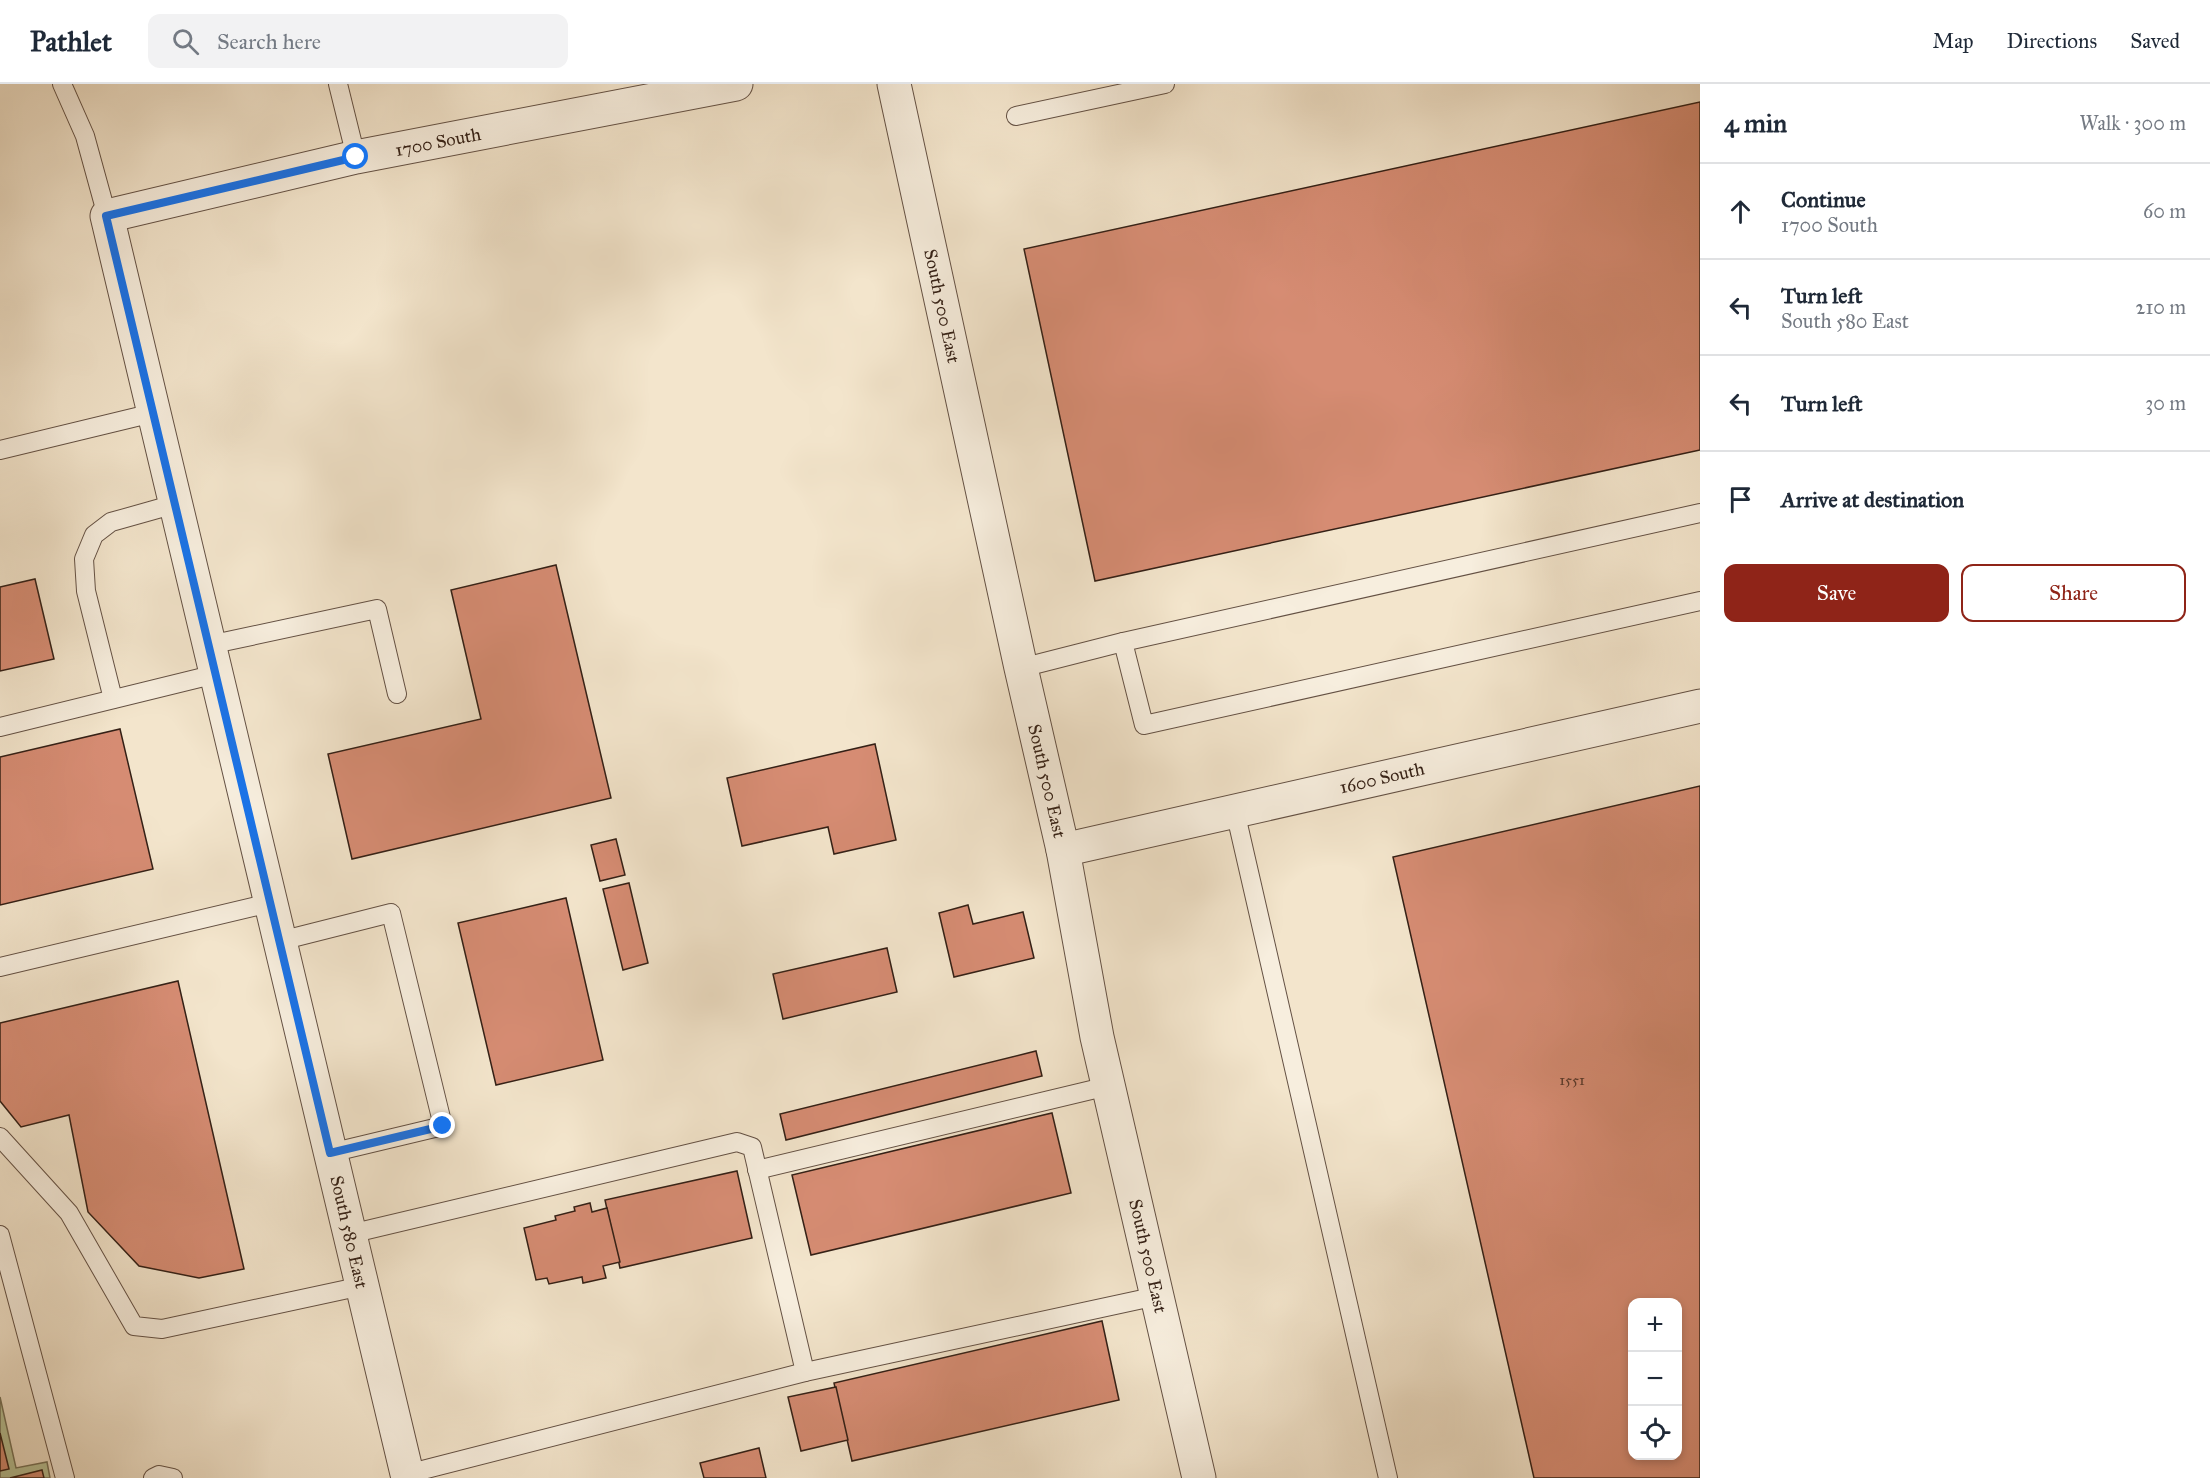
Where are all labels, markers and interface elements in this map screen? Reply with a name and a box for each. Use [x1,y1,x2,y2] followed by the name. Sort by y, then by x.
[148,14,568,68] search box
[30,24,112,59] text: Pathlet
[169,25,202,58] icon: search
[217,28,321,55] text: Search here
[1933,28,1974,54] text: Map
[2007,28,2097,54] text: Directions
[2130,28,2180,54] text: Saved
[1724,107,1787,139] text: 4 min
[2079,111,2186,135] text: Walk · 300 m
[393,123,483,161] street label: 1700 South
[342,143,368,169] route start
[1781,186,1866,213] text: Continue
[1724,195,1757,228] icon: ahead
[2143,199,2186,223] text: 60 m
[1781,213,1878,237] text: 1700 South
[919,247,965,366] street label: South 500 East
[1781,282,1863,309] text: Turn left
[1724,291,1757,324] icon: left
[2136,295,2186,319] text: 210 m
[1781,309,1909,333] text: South 580 East
[1724,387,1757,420] icon: left
[1781,390,1863,417] text: Turn left
[2145,391,2186,415] text: 30 m
[1724,483,1757,516] icon: arrive
[1781,486,1964,513] text: Arrive at destination
[1724,564,1949,622] button: Save
[1961,564,2186,622] button: Share
[1023,722,1071,841] street label: South 500 East
[1337,758,1427,798] street label: 1600 South
[1559,1071,1585,1089] house number: 1551
[429,1112,455,1138] route end
[325,1173,373,1291] street label: South 580 East
[1124,1197,1172,1316] street label: South 500 East
[1628,1298,1682,1460] map controls
[1628,1298,1682,1352] button: +
[1628,1352,1682,1406] button: −
[1628,1406,1682,1460] button: locate

